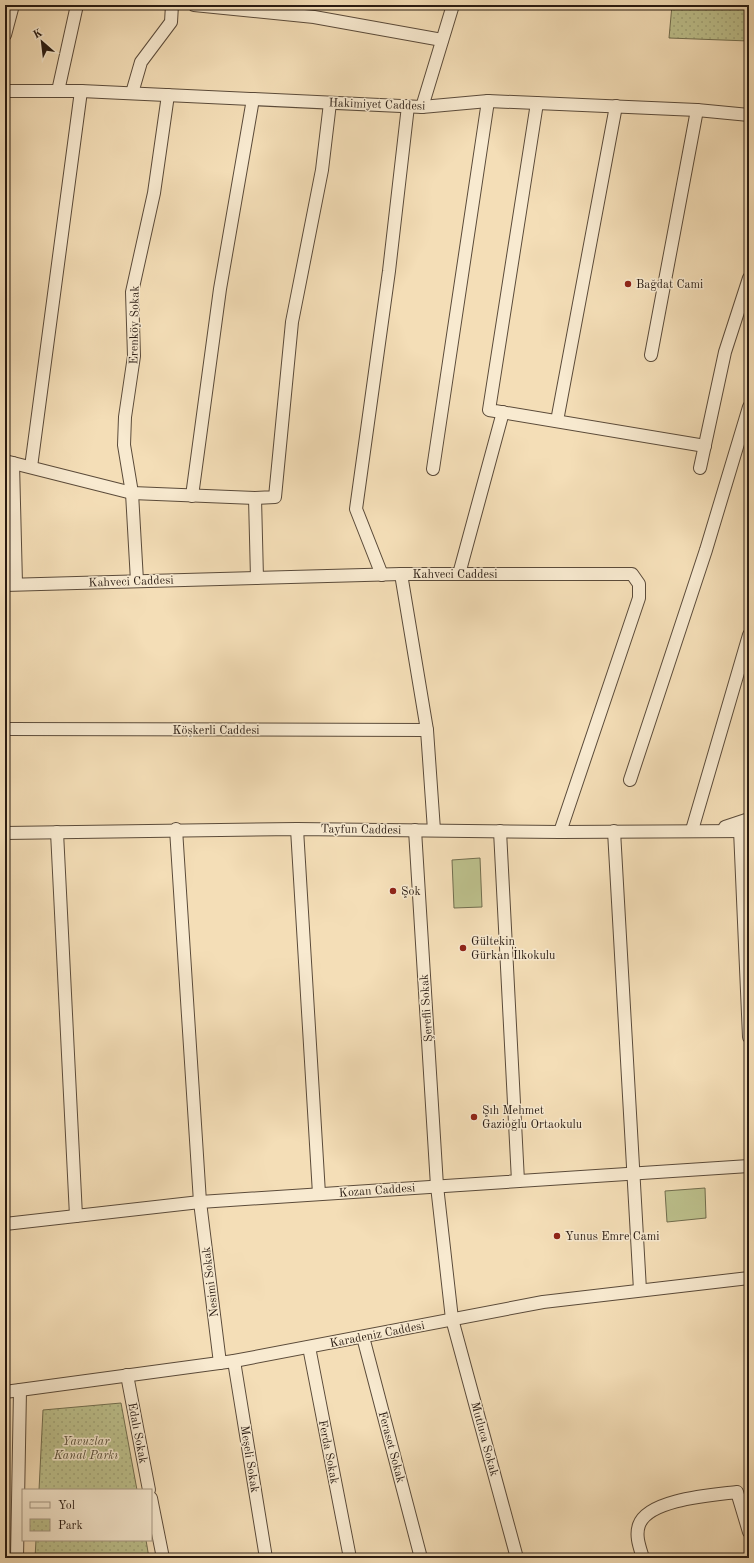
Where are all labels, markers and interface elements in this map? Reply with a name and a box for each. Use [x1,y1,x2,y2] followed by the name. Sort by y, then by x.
[22,22,62,62] north arrow
[32,27,45,41] text: K
[328,97,426,113] street label: Hakimiyet Caddesi
[623,279,633,289] marker: Bağdat Cami
[636,279,703,291] place label: Bağdat Cami
[128,285,142,365] street label: Erenköy Sokak
[412,569,498,581] street label: Kahveci Caddesi
[88,575,174,589] street label: Kahveci Caddesi
[172,725,260,737] street label: Köşkerli Caddesi
[321,823,401,837] street label: Tayfun Caddesi
[388,886,398,896] marker: Şok
[401,886,421,898] place label: Şok
[471,936,556,962] place label: Gültekin Gürkan İlkokulu
[458,943,468,953] marker: Gültekin Gürkan İlkokulu
[419,974,435,1042] street label: Şerefli Sokak
[482,1105,583,1131] place label: Şıh Mehmet Gazioğlu Ortaokulu
[469,1112,479,1122] marker: Şıh Mehmet Gazioğlu Ortaokulu
[338,1182,416,1200] street label: Kozan Caddesi
[552,1231,562,1241] marker: Yunus Emre Cami
[565,1231,660,1243] place label: Yunus Emre Cami
[201,1246,221,1318] street label: Nesimi Sokak
[329,1320,426,1350] street label: Karadeniz Caddesi
[468,1401,500,1478] street label: Mutluca Sokak
[125,1402,149,1465] street label: Edalı Sokak
[376,1410,406,1484] street label: Feraset Sokak
[316,1419,340,1485] street label: Ferda Sokak
[238,1425,260,1494] street label: Meşeli Sokak
[53,1436,118,1462] park label: Yavuzlar Kanal Parkı
[22,1489,152,1541] legend
[58,1500,75,1512] text: Yol
[58,1520,83,1532] text: Park

